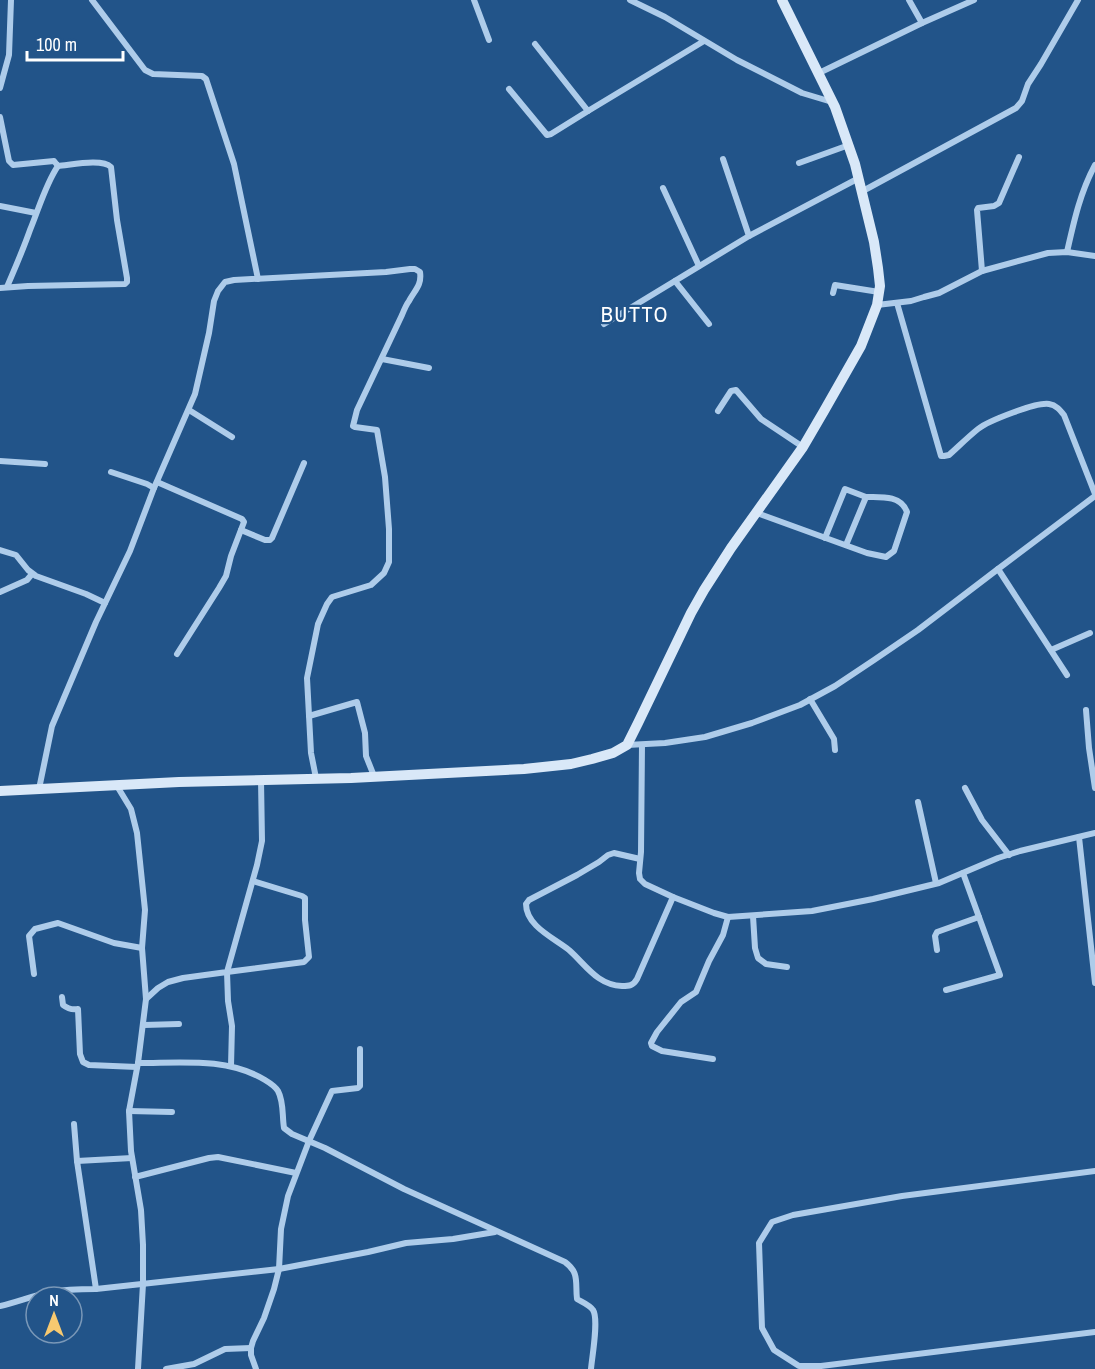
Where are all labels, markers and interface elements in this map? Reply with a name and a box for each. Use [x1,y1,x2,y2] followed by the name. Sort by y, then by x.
[27,24,123,62] scale bar
[36,32,77,57] text: 100 m
[601,299,669,329] district label: BUTTO
[24,1285,84,1345] north arrow
[49,1289,59,1311] text: N

